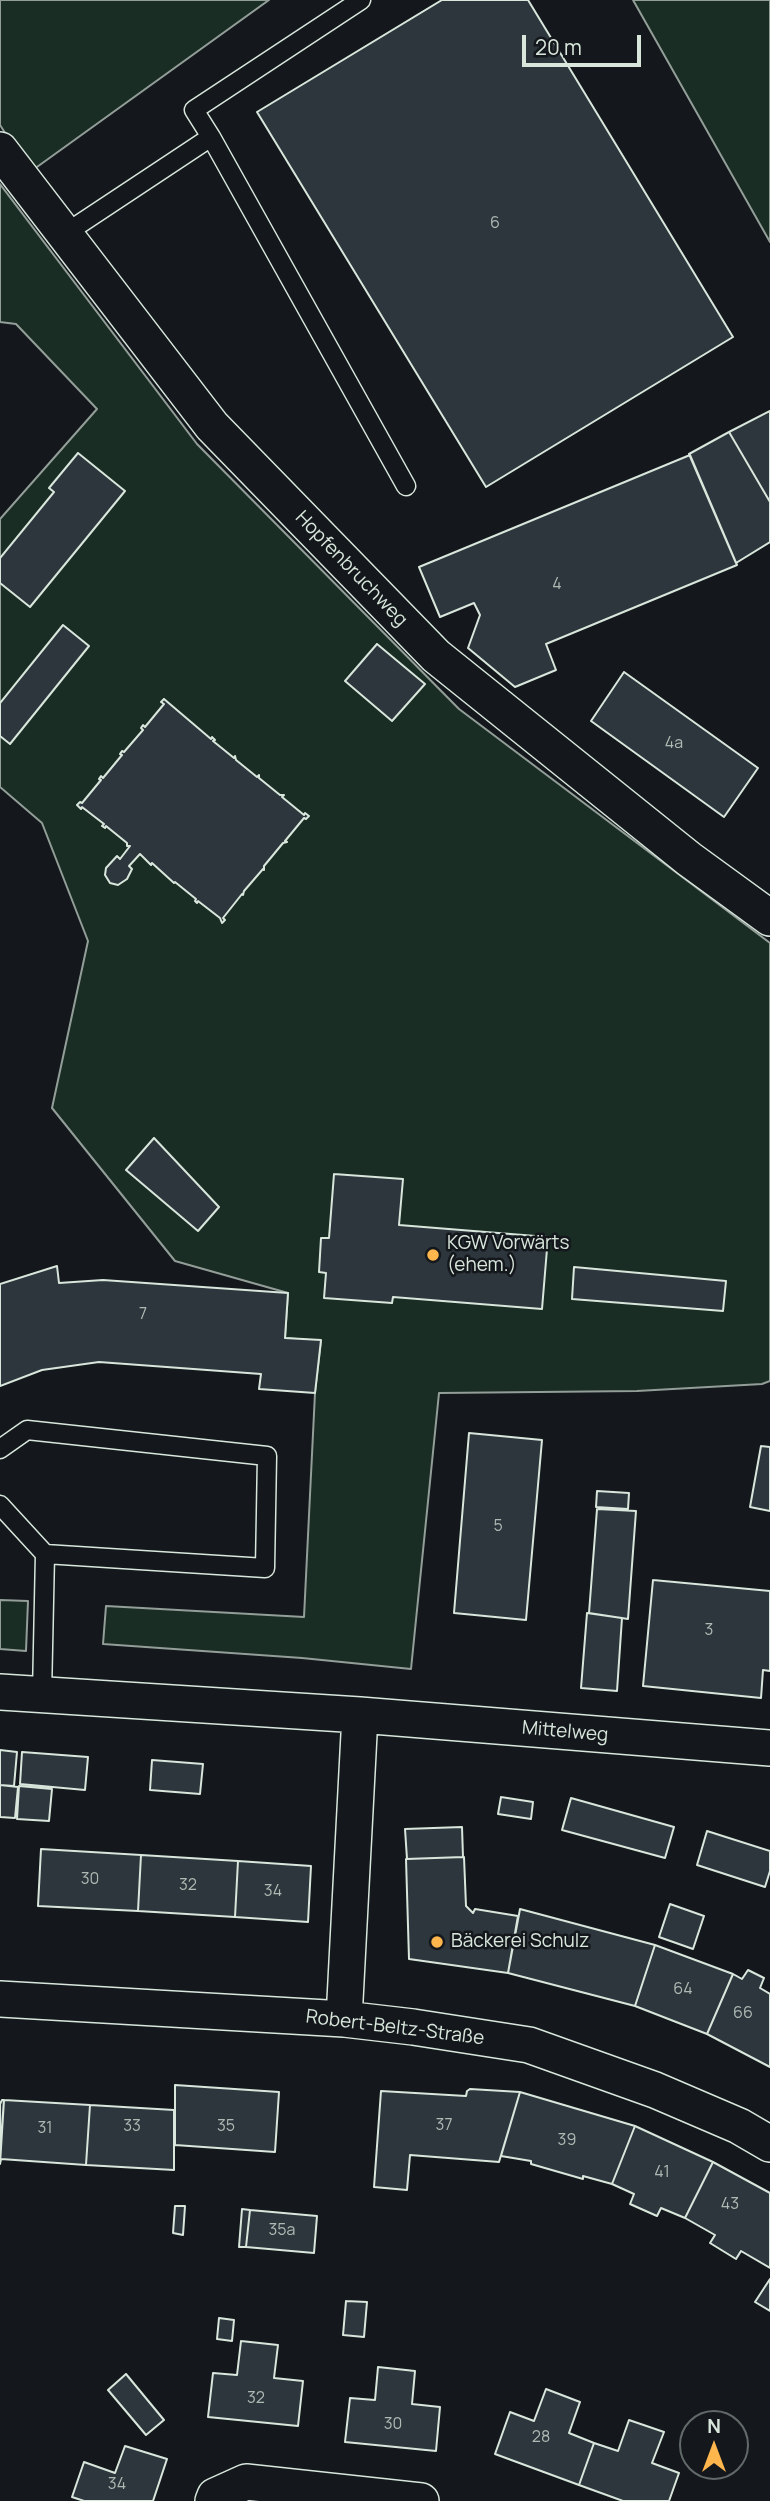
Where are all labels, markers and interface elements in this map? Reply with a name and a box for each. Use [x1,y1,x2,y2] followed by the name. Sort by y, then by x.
[525,21,644,65] scale bar
[535,33,582,61] text: 20 m
[490,214,500,234] house number: 6
[290,507,412,631] street label: Hopfenbruchweg
[552,575,562,595] house number: 4
[665,734,683,754] house number: 4a
[447,1233,569,1277] place label: KGW Vorwärts (ehem.)
[425,1247,441,1263] marker: KGW Vorwärts (ehem.)
[139,1305,147,1325] house number: 7
[493,1517,503,1537] house number: 5
[705,1621,713,1641] house number: 3
[521,1717,609,1747] street label: Mittelweg
[81,1870,99,1890] house number: 30
[179,1876,197,1896] house number: 32
[264,1882,282,1902] house number: 34
[451,1931,589,1953] place label: Bäckerei Schulz
[429,1934,445,1950] marker: Bäckerei Schulz
[673,1980,693,2000] house number: 64
[733,2004,753,2024] house number: 66
[304,2006,486,2050] street label: Robert-Beltz-Straße
[436,2116,452,2136] house number: 37
[123,2117,141,2137] house number: 33
[217,2117,235,2137] house number: 35
[37,2119,53,2139] house number: 31
[558,2131,576,2151] house number: 39
[654,2163,670,2183] house number: 41
[721,2195,739,2215] house number: 43
[269,2221,295,2241] house number: 35a
[247,2389,265,2409] house number: 32
[679,2410,749,2480] north arrow
[707,2413,721,2439] text: N
[384,2415,402,2435] house number: 30
[532,2428,550,2448] house number: 28
[108,2475,126,2495] house number: 34

